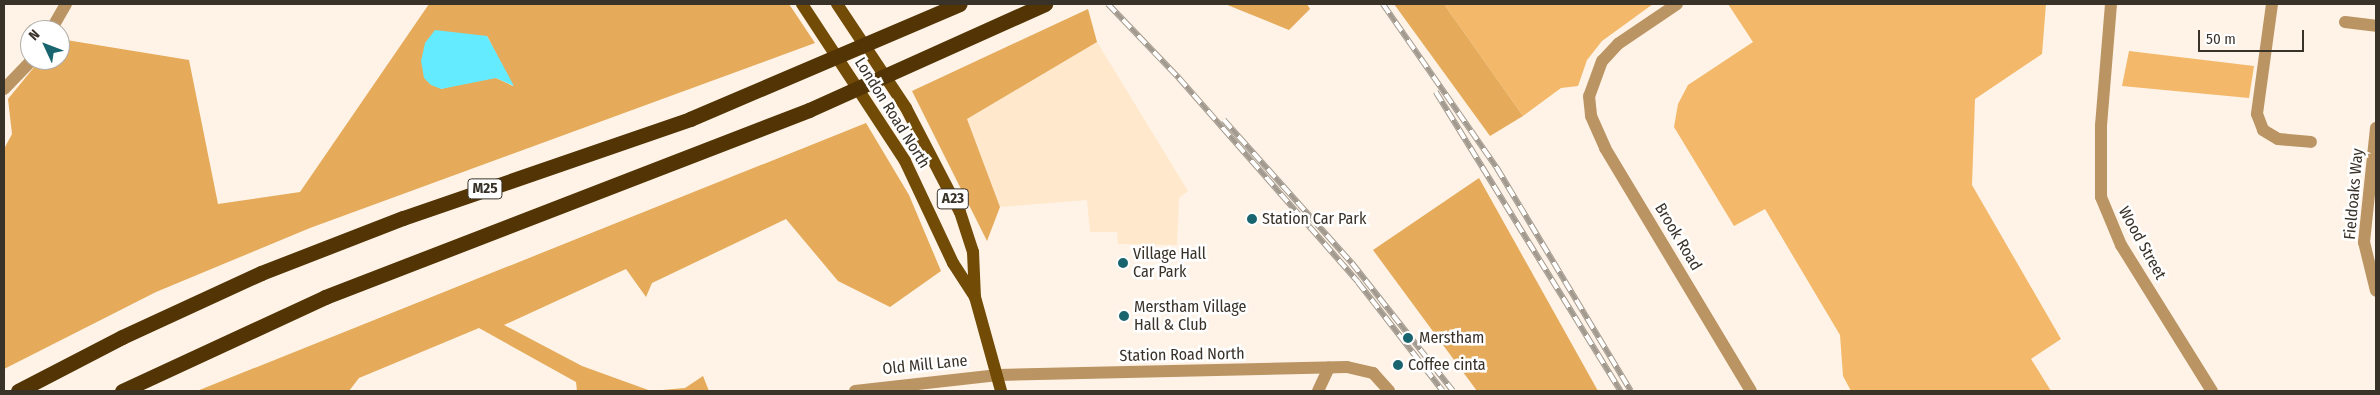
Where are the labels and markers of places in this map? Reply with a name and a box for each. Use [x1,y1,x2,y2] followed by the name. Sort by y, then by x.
[1262,209,1366,229] place label: Station Car Park
[1246,213,1258,225] marker: Station Car Park
[1133,244,1206,282] place label: Village Hall Car Park
[1117,257,1129,269] marker: Village Hall Car Park
[1134,297,1246,335] place label: Merstham Village Hall & Club
[1118,310,1130,322] marker: Merstham Village Hall & Club
[1419,328,1484,348] place label: Merstham
[1401,331,1415,345] marker: Merstham
[1408,355,1486,375] place label: Coffee cinta
[1392,359,1404,371] marker: Coffee cinta

